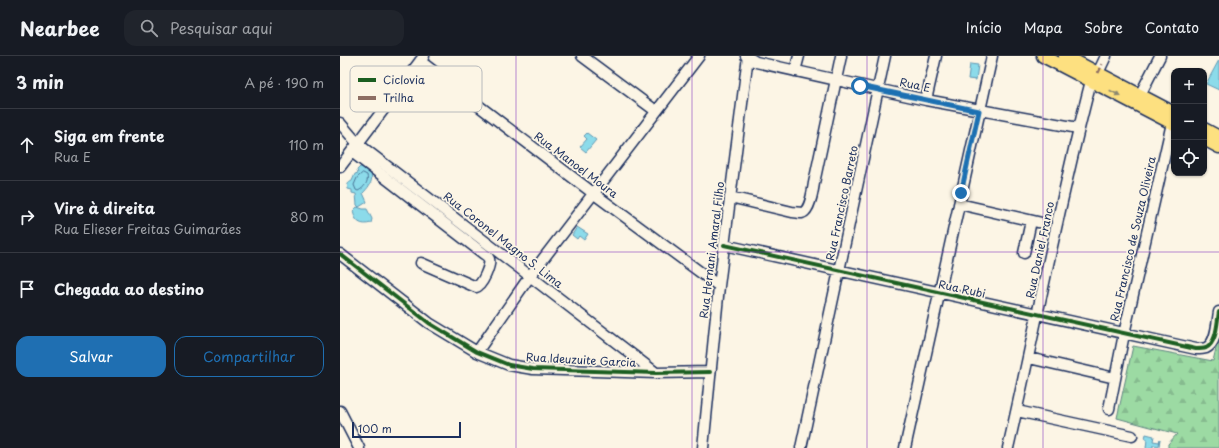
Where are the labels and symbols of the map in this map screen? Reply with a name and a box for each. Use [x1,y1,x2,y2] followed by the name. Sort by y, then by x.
[350,66,482,112] legend
[383,71,425,88] text: Ciclovia
[898,73,932,96] street label: Rua E
[851,77,869,95] route start
[383,89,414,106] text: Trilha
[1109,90,1121,97] one-way arrow
[531,127,622,202] street label: Rua Manoel Moura
[821,144,862,262] street label: Rua Francisco Barreto
[1105,155,1160,323] street label: Rua Francisco de Souza Oliveira
[695,181,728,319] street label: Rua Hernani Amaral Filho
[952,184,970,202] route end
[440,188,567,292] street label: Rua Coronel Magno S. Lima
[1021,200,1058,300] street label: Rua Daniel Franco
[937,275,987,302] street label: Rua Rubi
[525,348,637,371] street label: Rua Ideuzuite Garcia
[352,420,461,439] scale bar

